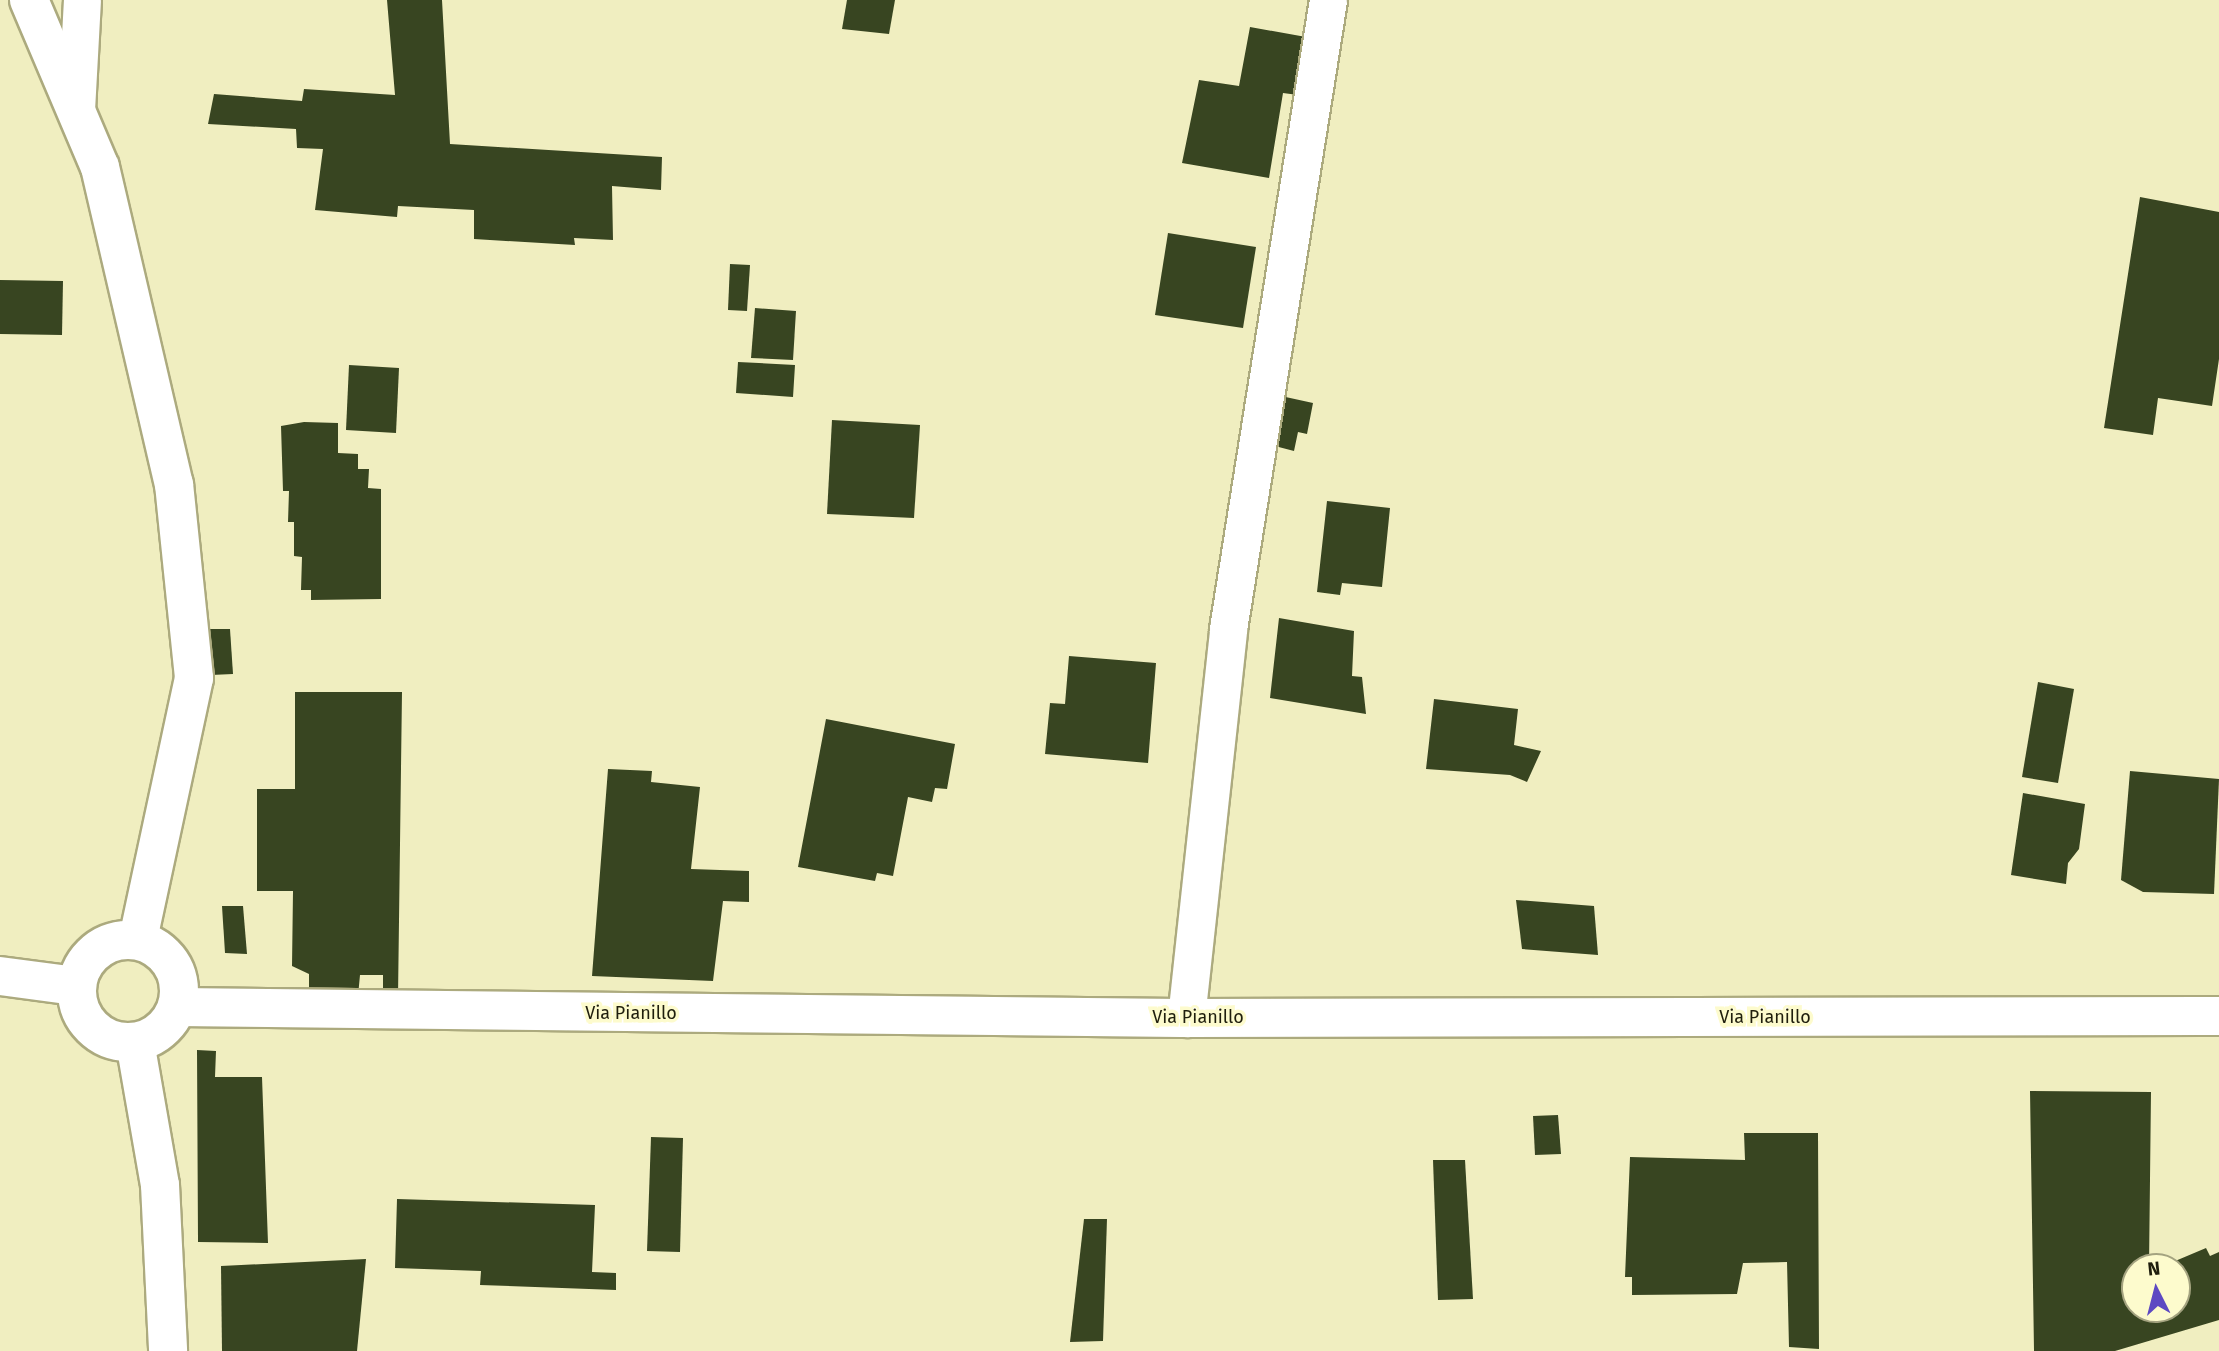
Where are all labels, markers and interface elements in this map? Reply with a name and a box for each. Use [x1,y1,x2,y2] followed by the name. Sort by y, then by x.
[585,1002,677,1024] street label: Via Pianillo
[1152,1006,1244,1028] street label: Via Pianillo
[1719,1006,1811,1028] street label: Via Pianillo
[2121,1253,2191,1323] north arrow
[2146,1257,2161,1281] text: N

